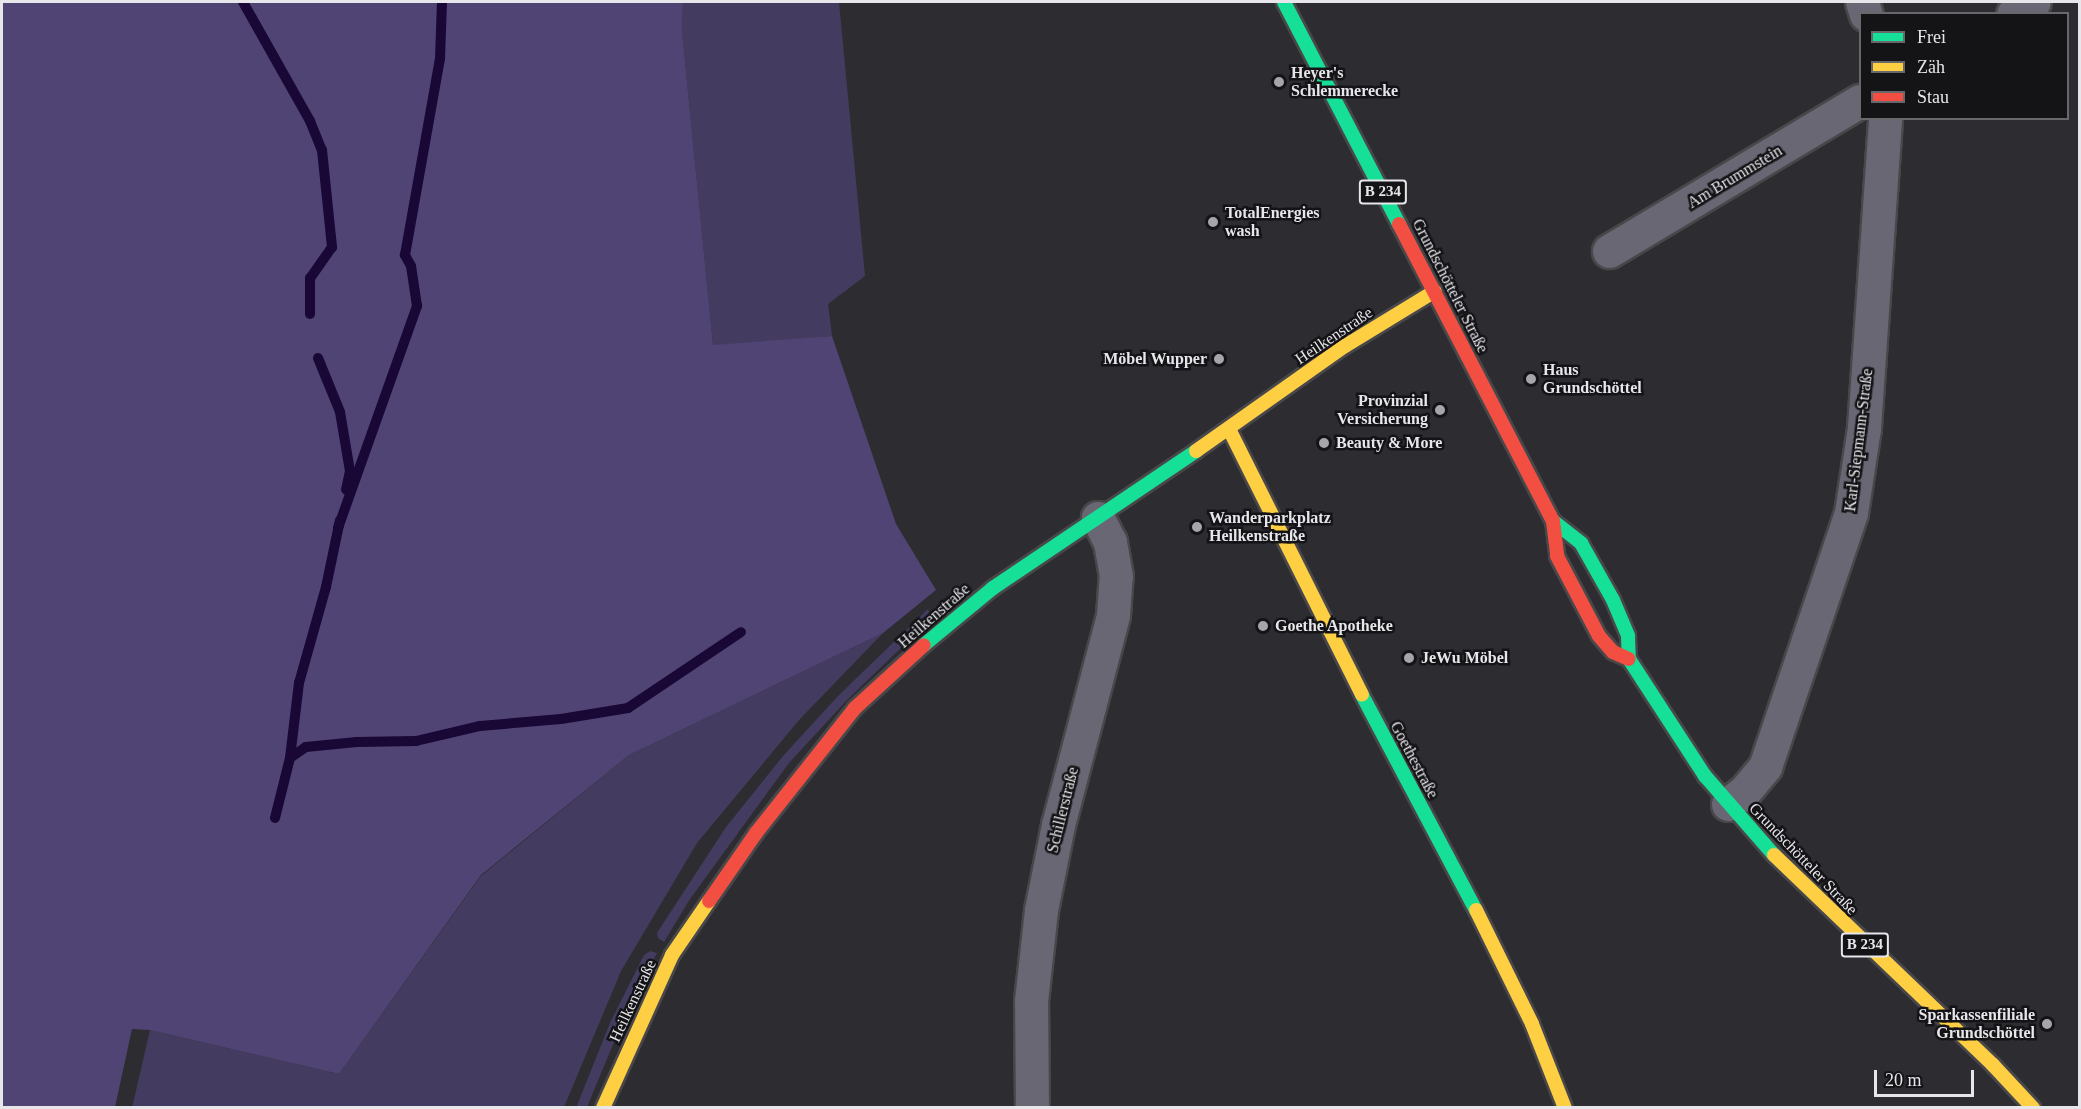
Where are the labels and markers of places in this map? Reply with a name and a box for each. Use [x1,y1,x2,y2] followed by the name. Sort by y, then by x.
[1291,63,1398,101] place label: Heyer's Schlemmerecke
[1272,75,1286,89] marker: Heyer's Schlemmerecke
[1225,203,1320,241] place label: TotalEnergies wash
[1206,215,1220,229] marker: TotalEnergies wash
[1103,349,1207,369] place label: Möbel Wupper
[1212,352,1226,366] marker: Möbel Wupper
[1543,360,1642,398] place label: Haus Grundschöttel
[1524,372,1538,386] marker: Haus Grundschöttel
[1337,391,1428,429] place label: Provinzial Versicherung
[1433,403,1447,417] marker: Provinzial Versicherung
[1336,433,1442,453] place label: Beauty & More
[1317,436,1331,450] marker: Beauty & More
[1209,508,1331,546] place label: Wanderparkplatz Heilkenstraße
[1190,520,1204,534] marker: Wanderparkplatz Heilkenstraße
[1275,616,1394,636] place label: Goethe Apotheke
[1256,619,1270,633] marker: Goethe Apotheke
[1421,648,1508,668] place label: JeWu Möbel
[1402,651,1416,665] marker: JeWu Möbel
[1919,1005,2035,1043] place label: Sparkassenfiliale Grundschöttel
[2040,1017,2054,1031] marker: Sparkassenfiliale Grundschöttel

